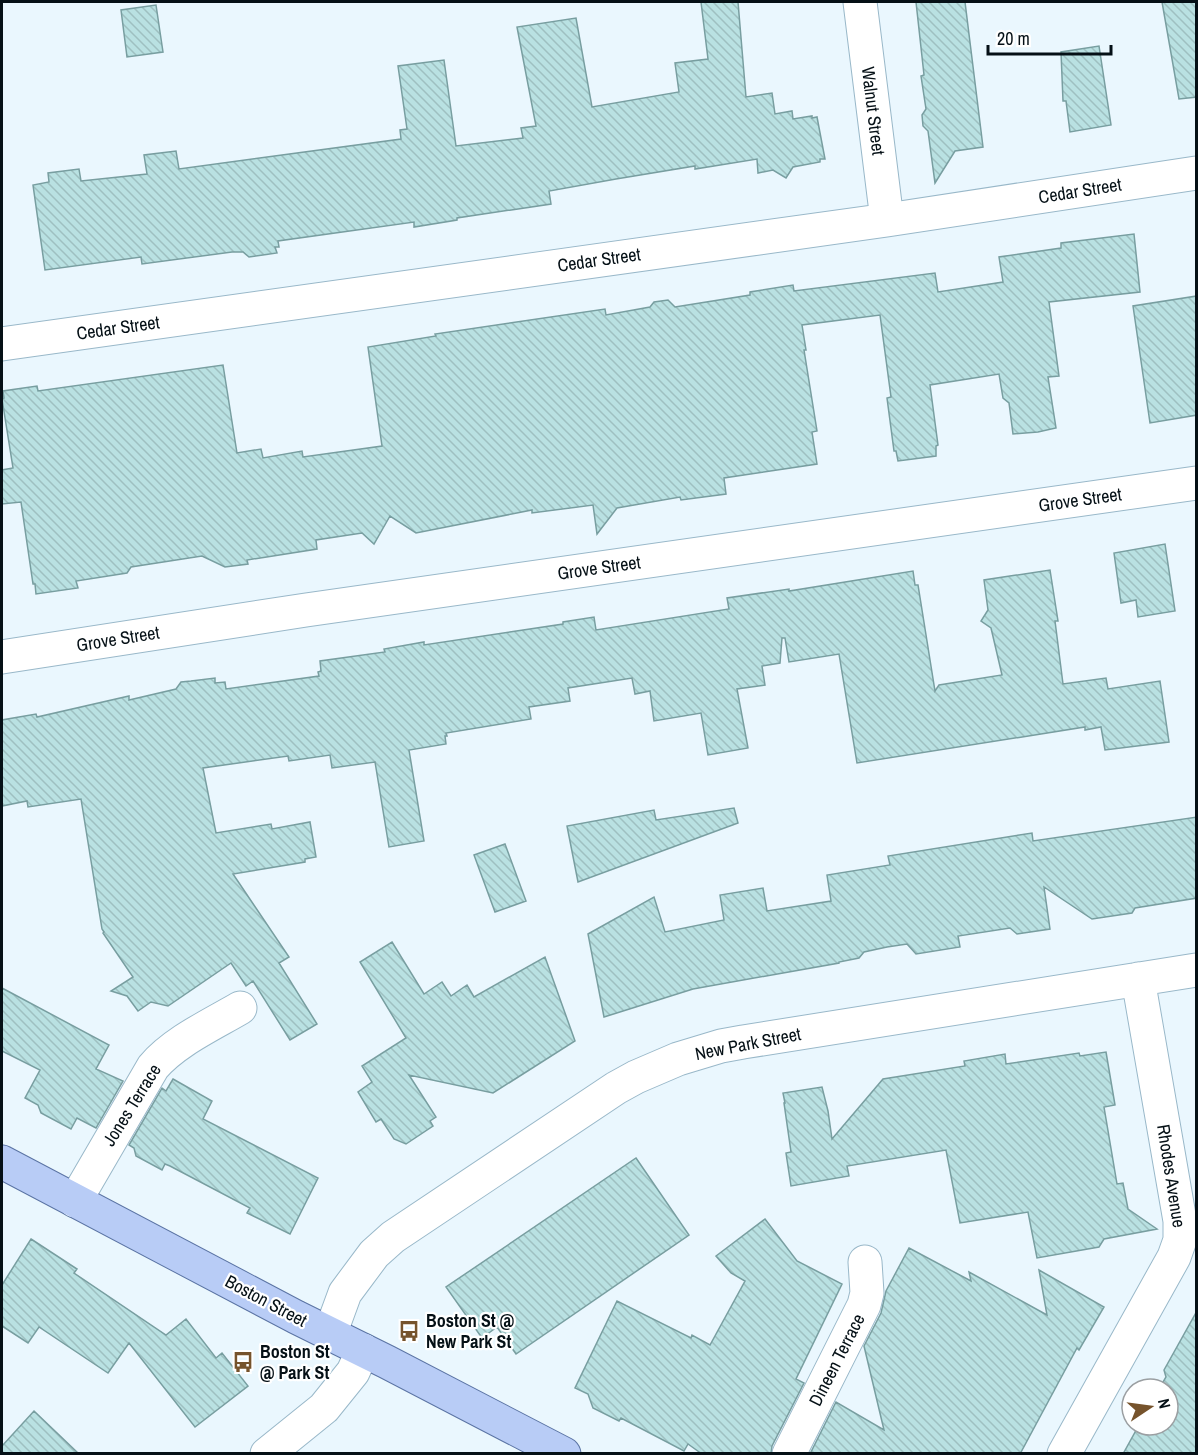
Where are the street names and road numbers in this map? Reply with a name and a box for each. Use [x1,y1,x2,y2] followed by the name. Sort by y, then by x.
[856,65,891,157] street label: Walnut Street
[1037,172,1123,209] street label: Cedar Street
[556,241,642,278] street label: Cedar Street
[75,309,161,346] street label: Cedar Street
[1037,481,1123,518] street label: Grove Street
[556,549,642,586] street label: Grove Street
[75,620,161,657] street label: Grove Street
[693,1021,803,1066] street label: New Park Street
[96,1059,167,1151] street label: Jones Terrace
[1151,1123,1192,1229] street label: Rhodes Avenue
[221,1269,312,1333] street label: Boston Street
[803,1309,871,1410] street label: Dineen Terrace

